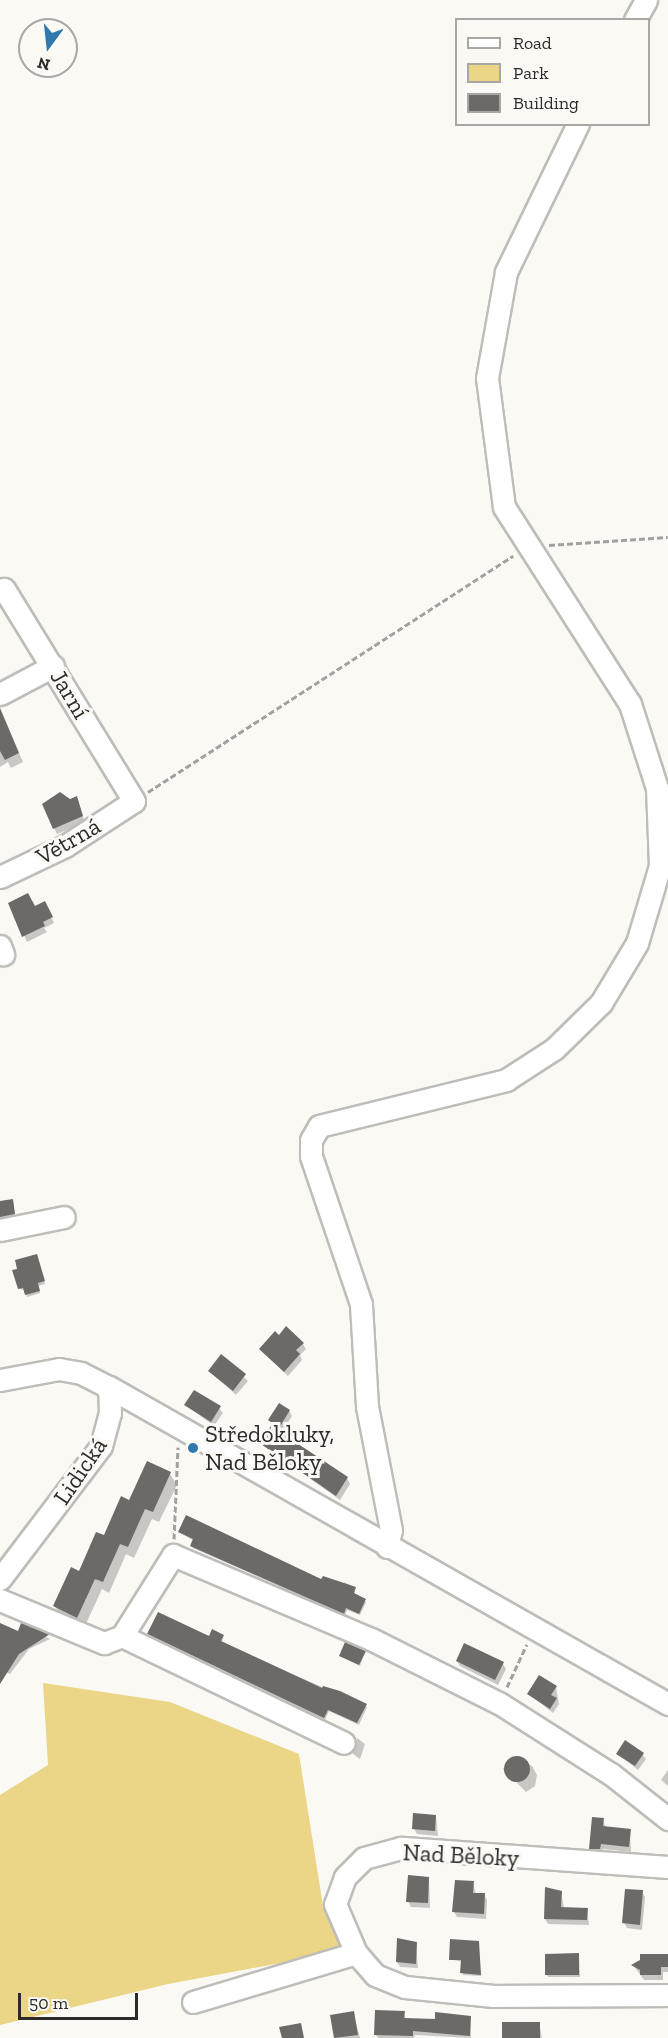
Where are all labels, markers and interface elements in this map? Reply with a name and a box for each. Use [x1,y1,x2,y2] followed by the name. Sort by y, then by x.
[18,18,78,78] north arrow
[455,18,650,126] legend
[513,32,552,54] text: Road
[35,53,52,75] text: N
[513,62,549,84] text: Park
[513,92,579,114] text: Building
[44,664,96,724] street label: Jarní
[31,811,105,871] street label: Větrná
[205,1420,334,1476] place label: Středokluky, Nad Běloky
[47,1432,113,1510] street label: Lidická
[186,1441,200,1455] marker: Středokluky, Nad Běloky
[402,1838,520,1872] street label: Nad Běloky
[21,1981,141,2019] scale bar
[29,1992,68,2014] text: 50 m

